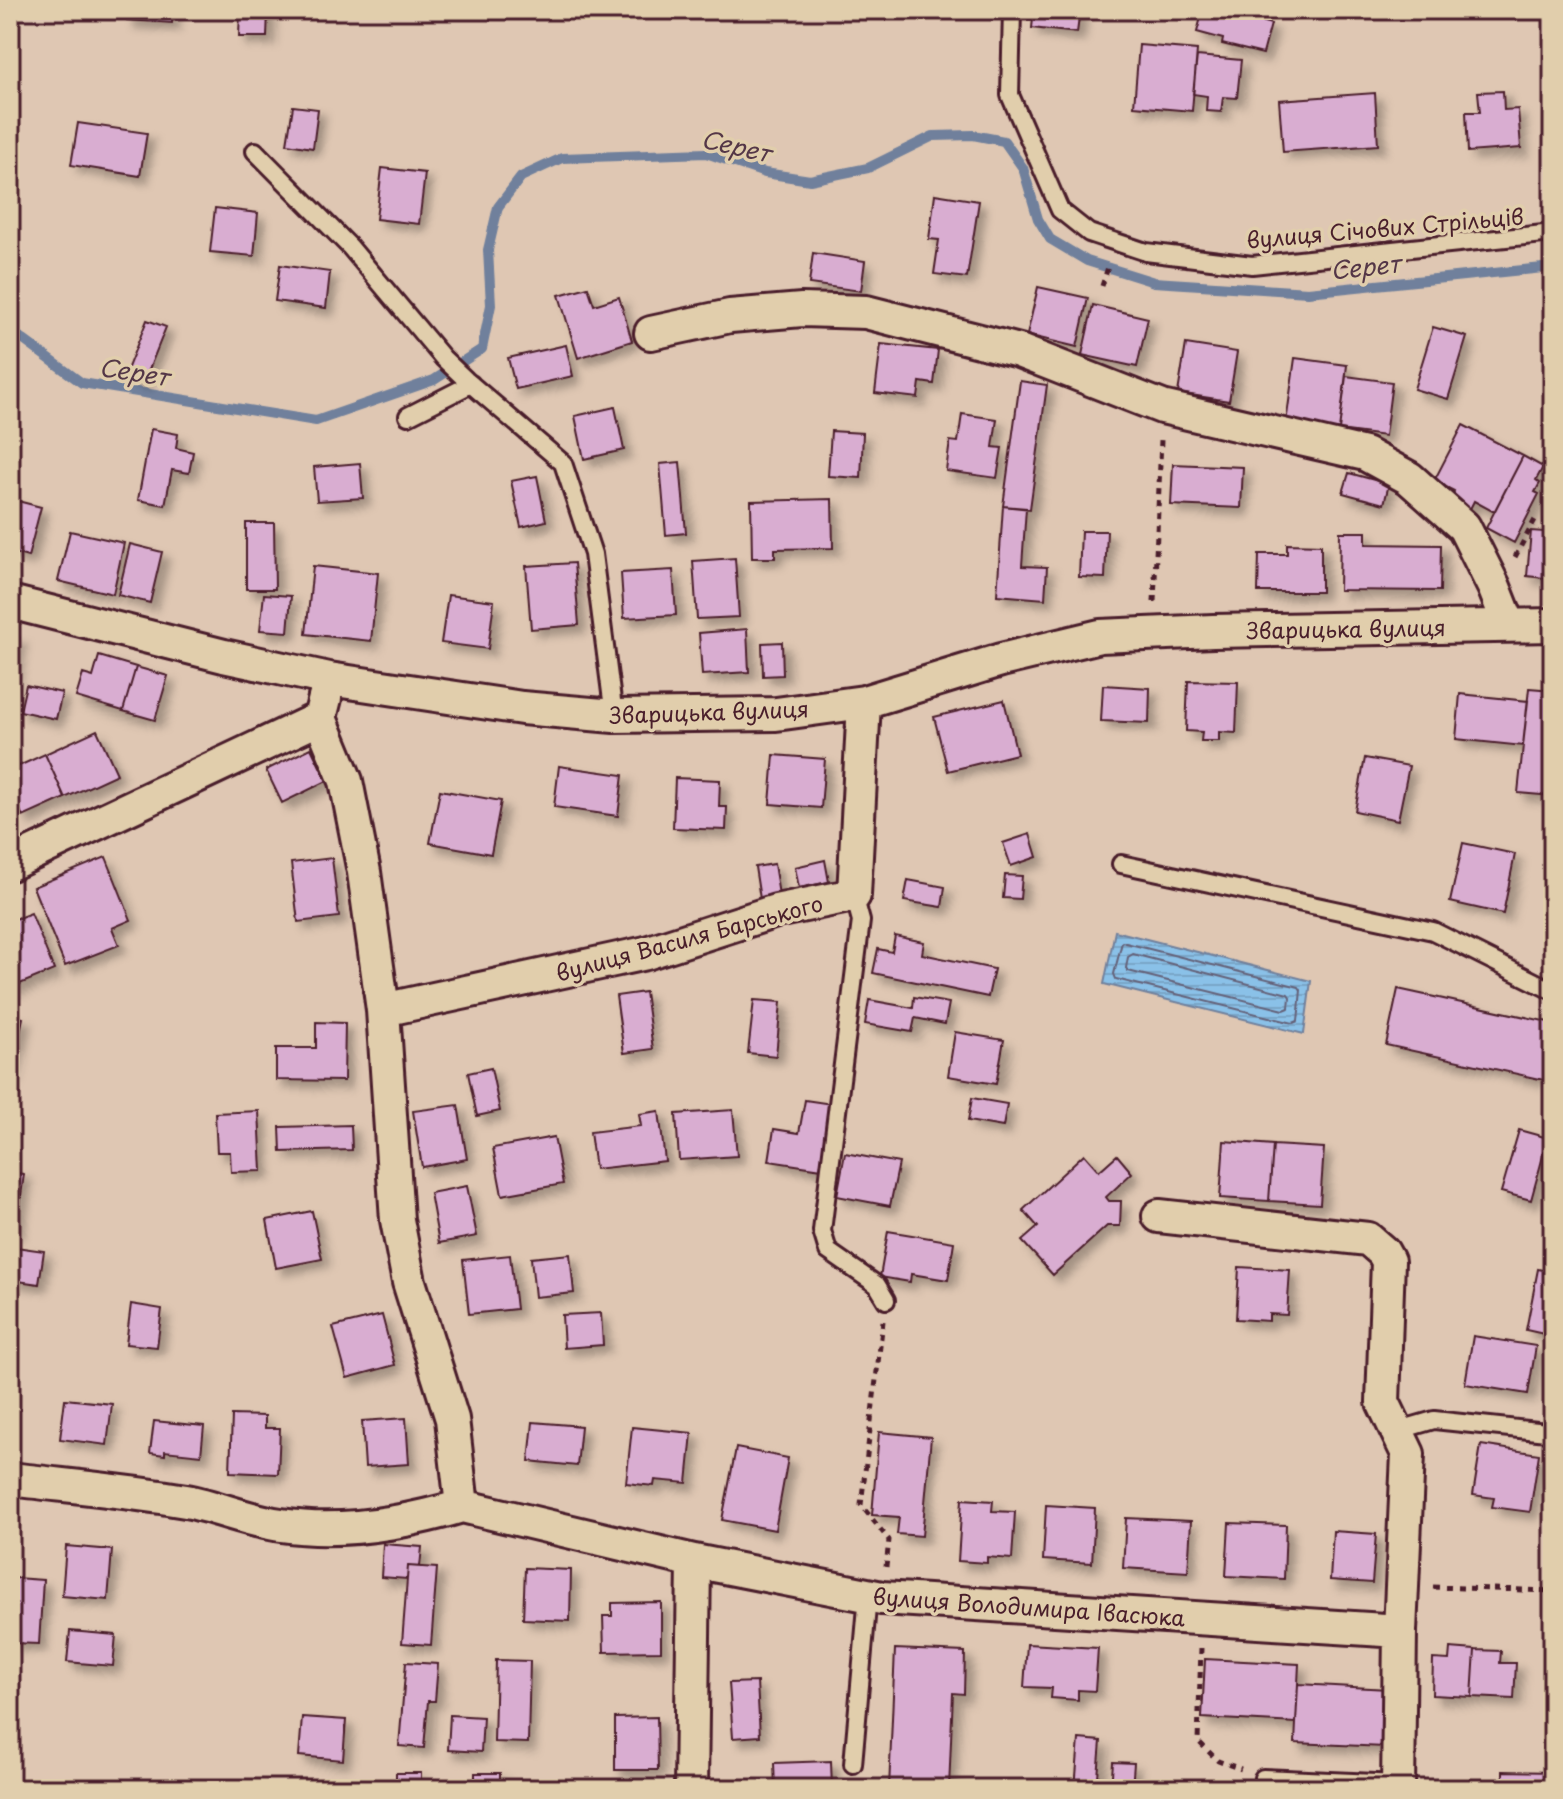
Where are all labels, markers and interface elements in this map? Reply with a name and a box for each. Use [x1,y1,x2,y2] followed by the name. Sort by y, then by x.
[698,120,777,171] water label: Серет
[1245,198,1525,256] street label: вулиця Січових Стрільців
[1328,244,1405,288] water label: Серет
[97,348,175,395] water label: Серет
[1246,610,1446,646] street label: Зварицька вулиця
[609,691,809,731] street label: Зварицька вулиця
[552,885,826,989] street label: вулиця Василя Барського
[872,1579,1186,1633] street label: вулиця Володимира Івасюка

